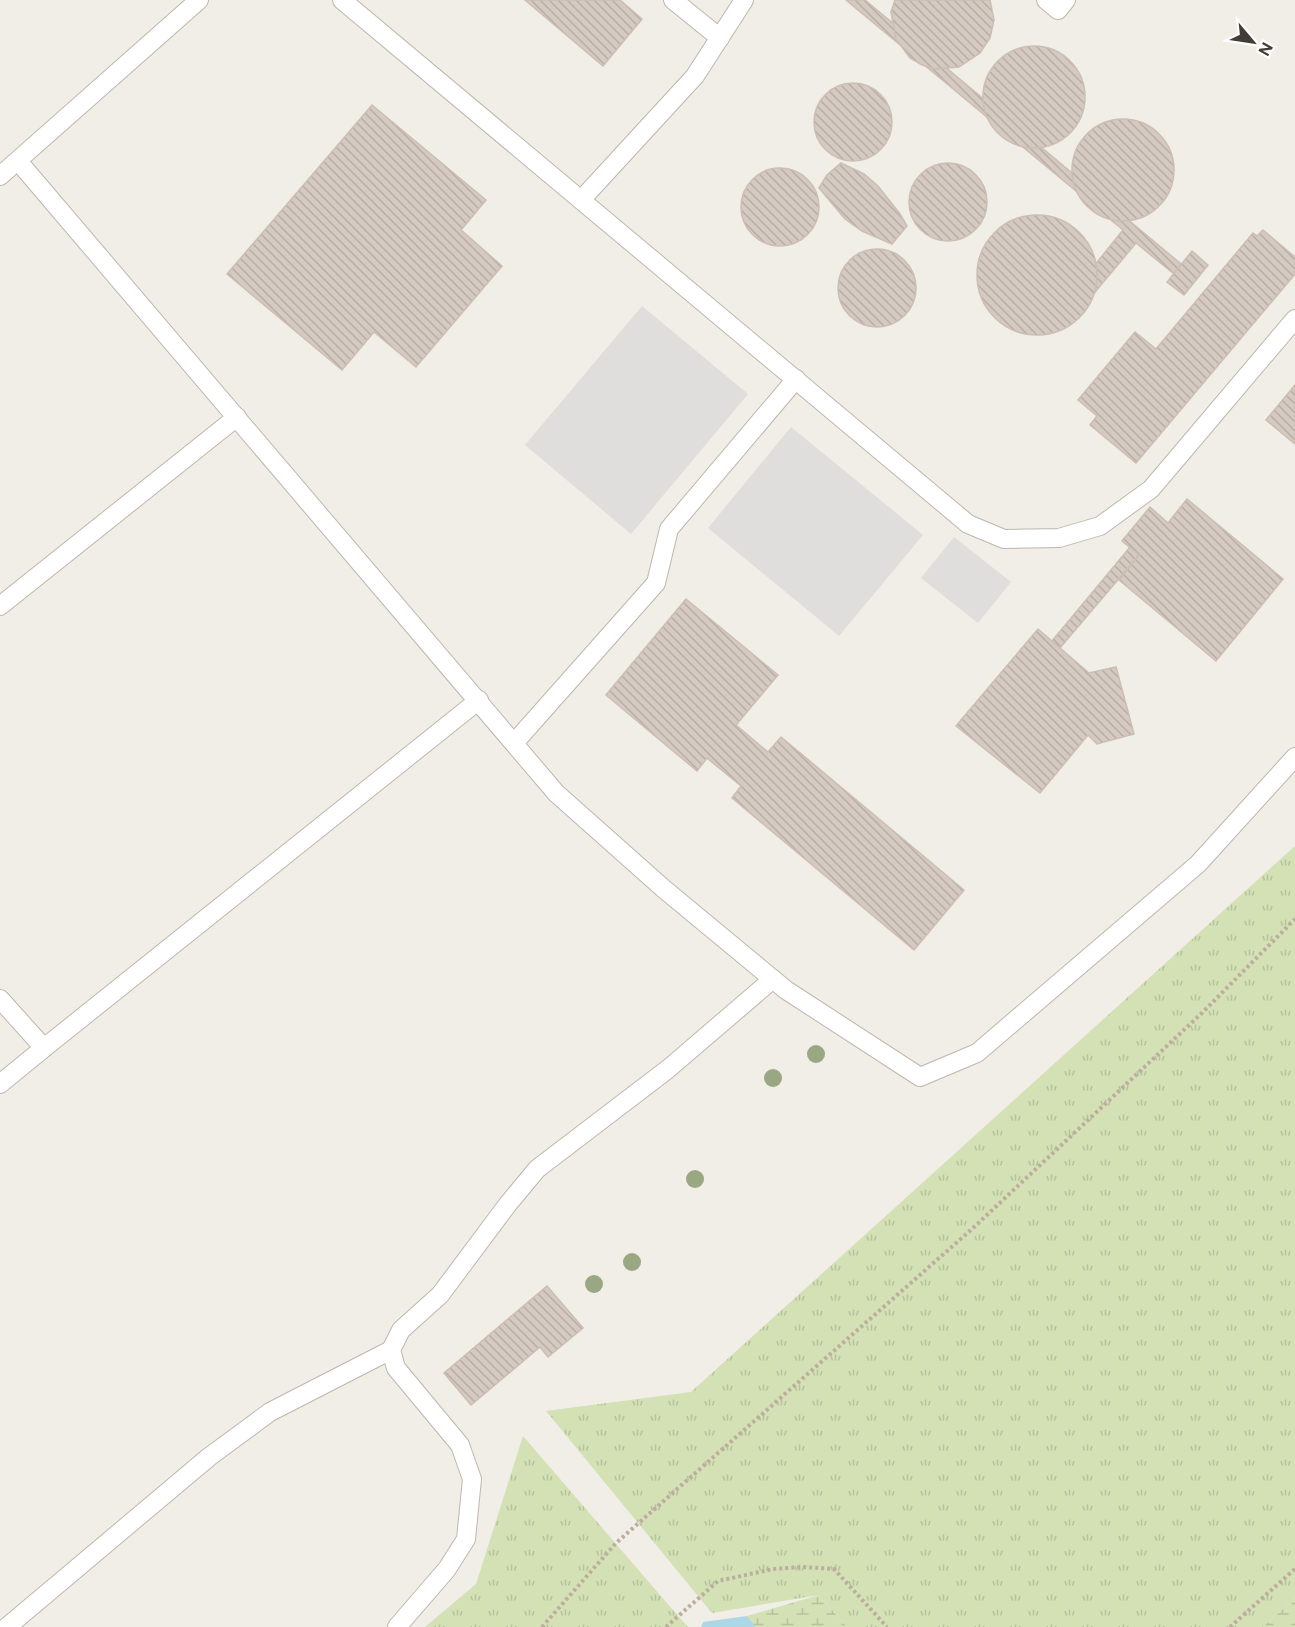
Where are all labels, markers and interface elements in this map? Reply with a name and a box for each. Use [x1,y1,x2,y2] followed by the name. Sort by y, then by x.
[1223,12,1283,72] north arrow
[1254,39,1277,59] text: N

